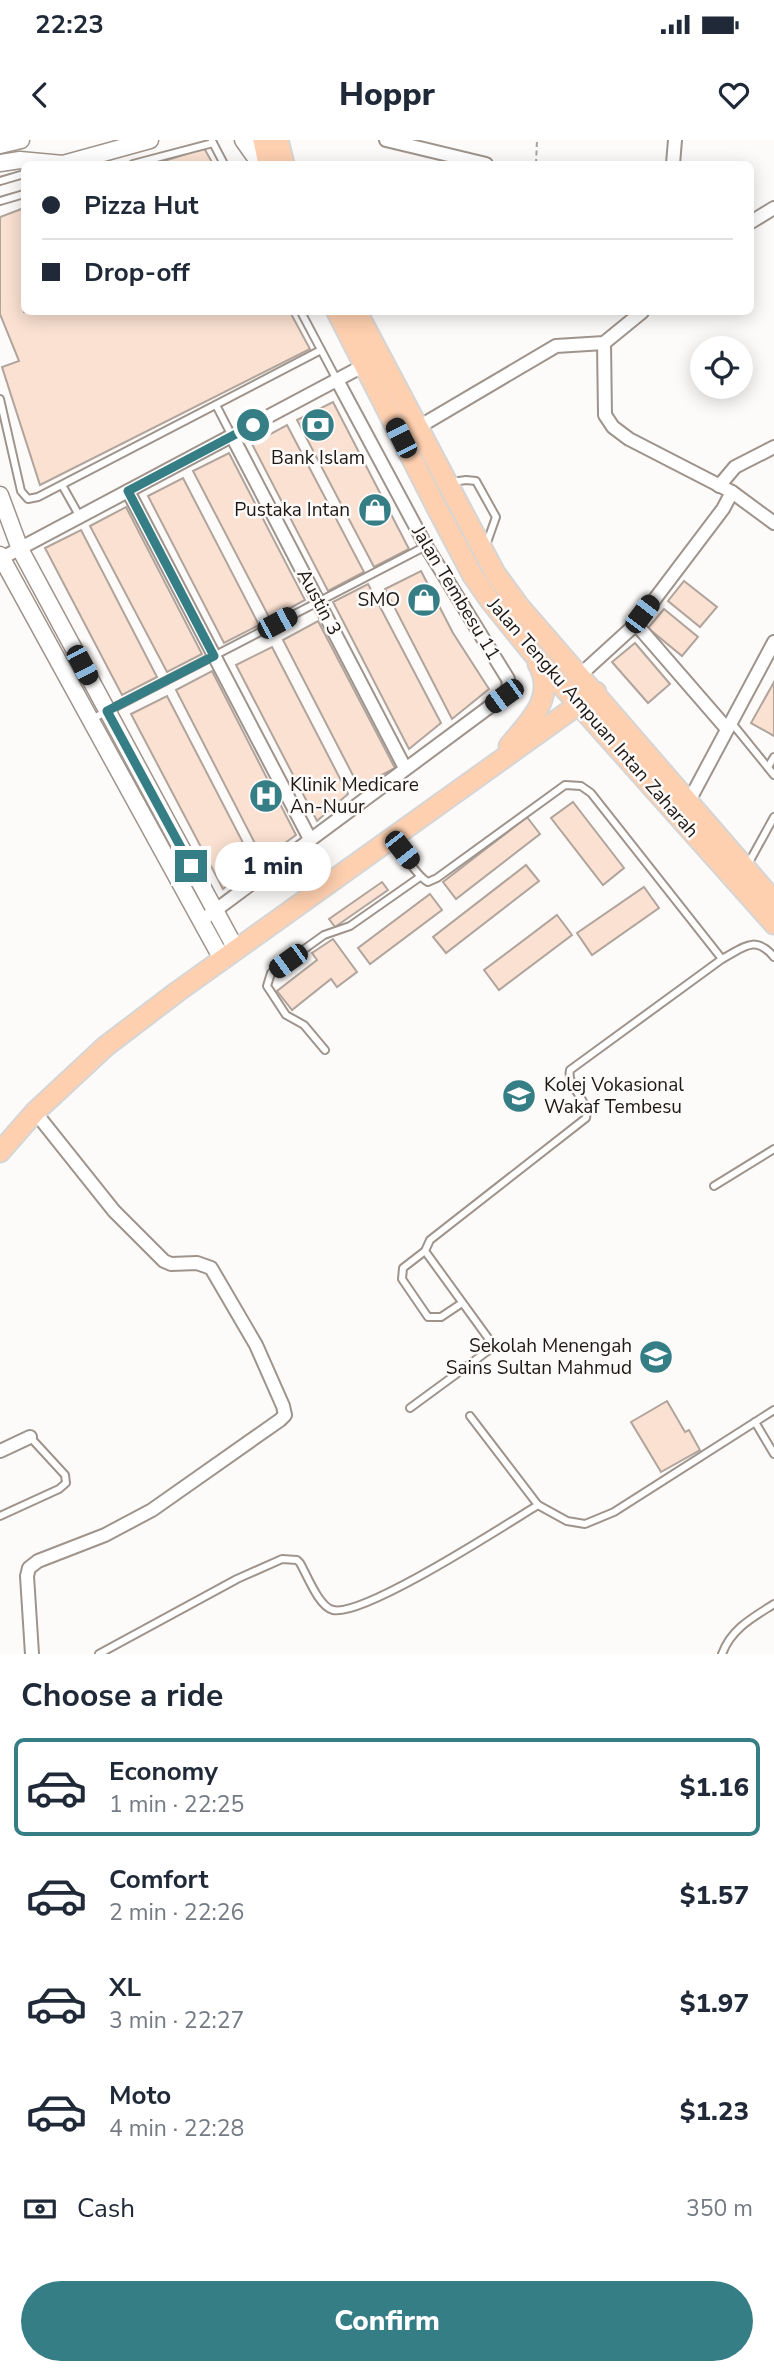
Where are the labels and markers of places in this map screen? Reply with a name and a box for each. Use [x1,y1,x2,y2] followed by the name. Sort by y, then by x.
[299,406,337,444] bank icon: Bank Islam
[271,445,365,471] place label: Bank Islam
[356,491,394,529] shop icon: Pustaka Intan
[234,497,350,523] place label: Pustaka Intan
[405,581,443,619] shop icon: SMO
[357,587,400,613] place label: SMO
[290,772,419,820] place label: Klinik Medicare An-Nuur
[247,777,285,815] hospital icon: Klinik Medicare An-Nuur
[544,1072,684,1120] place label: Kolej Vokasional Wakaf Tembesu
[500,1077,538,1115] school or university icon: Kolej Vokasional Wakaf Tembesu
[446,1333,632,1381] place label: Sekolah Menengah Sains Sultan Mahmud
[637,1338,675,1376] school or university icon: Sekolah Menengah Sains Sultan Mahmud

